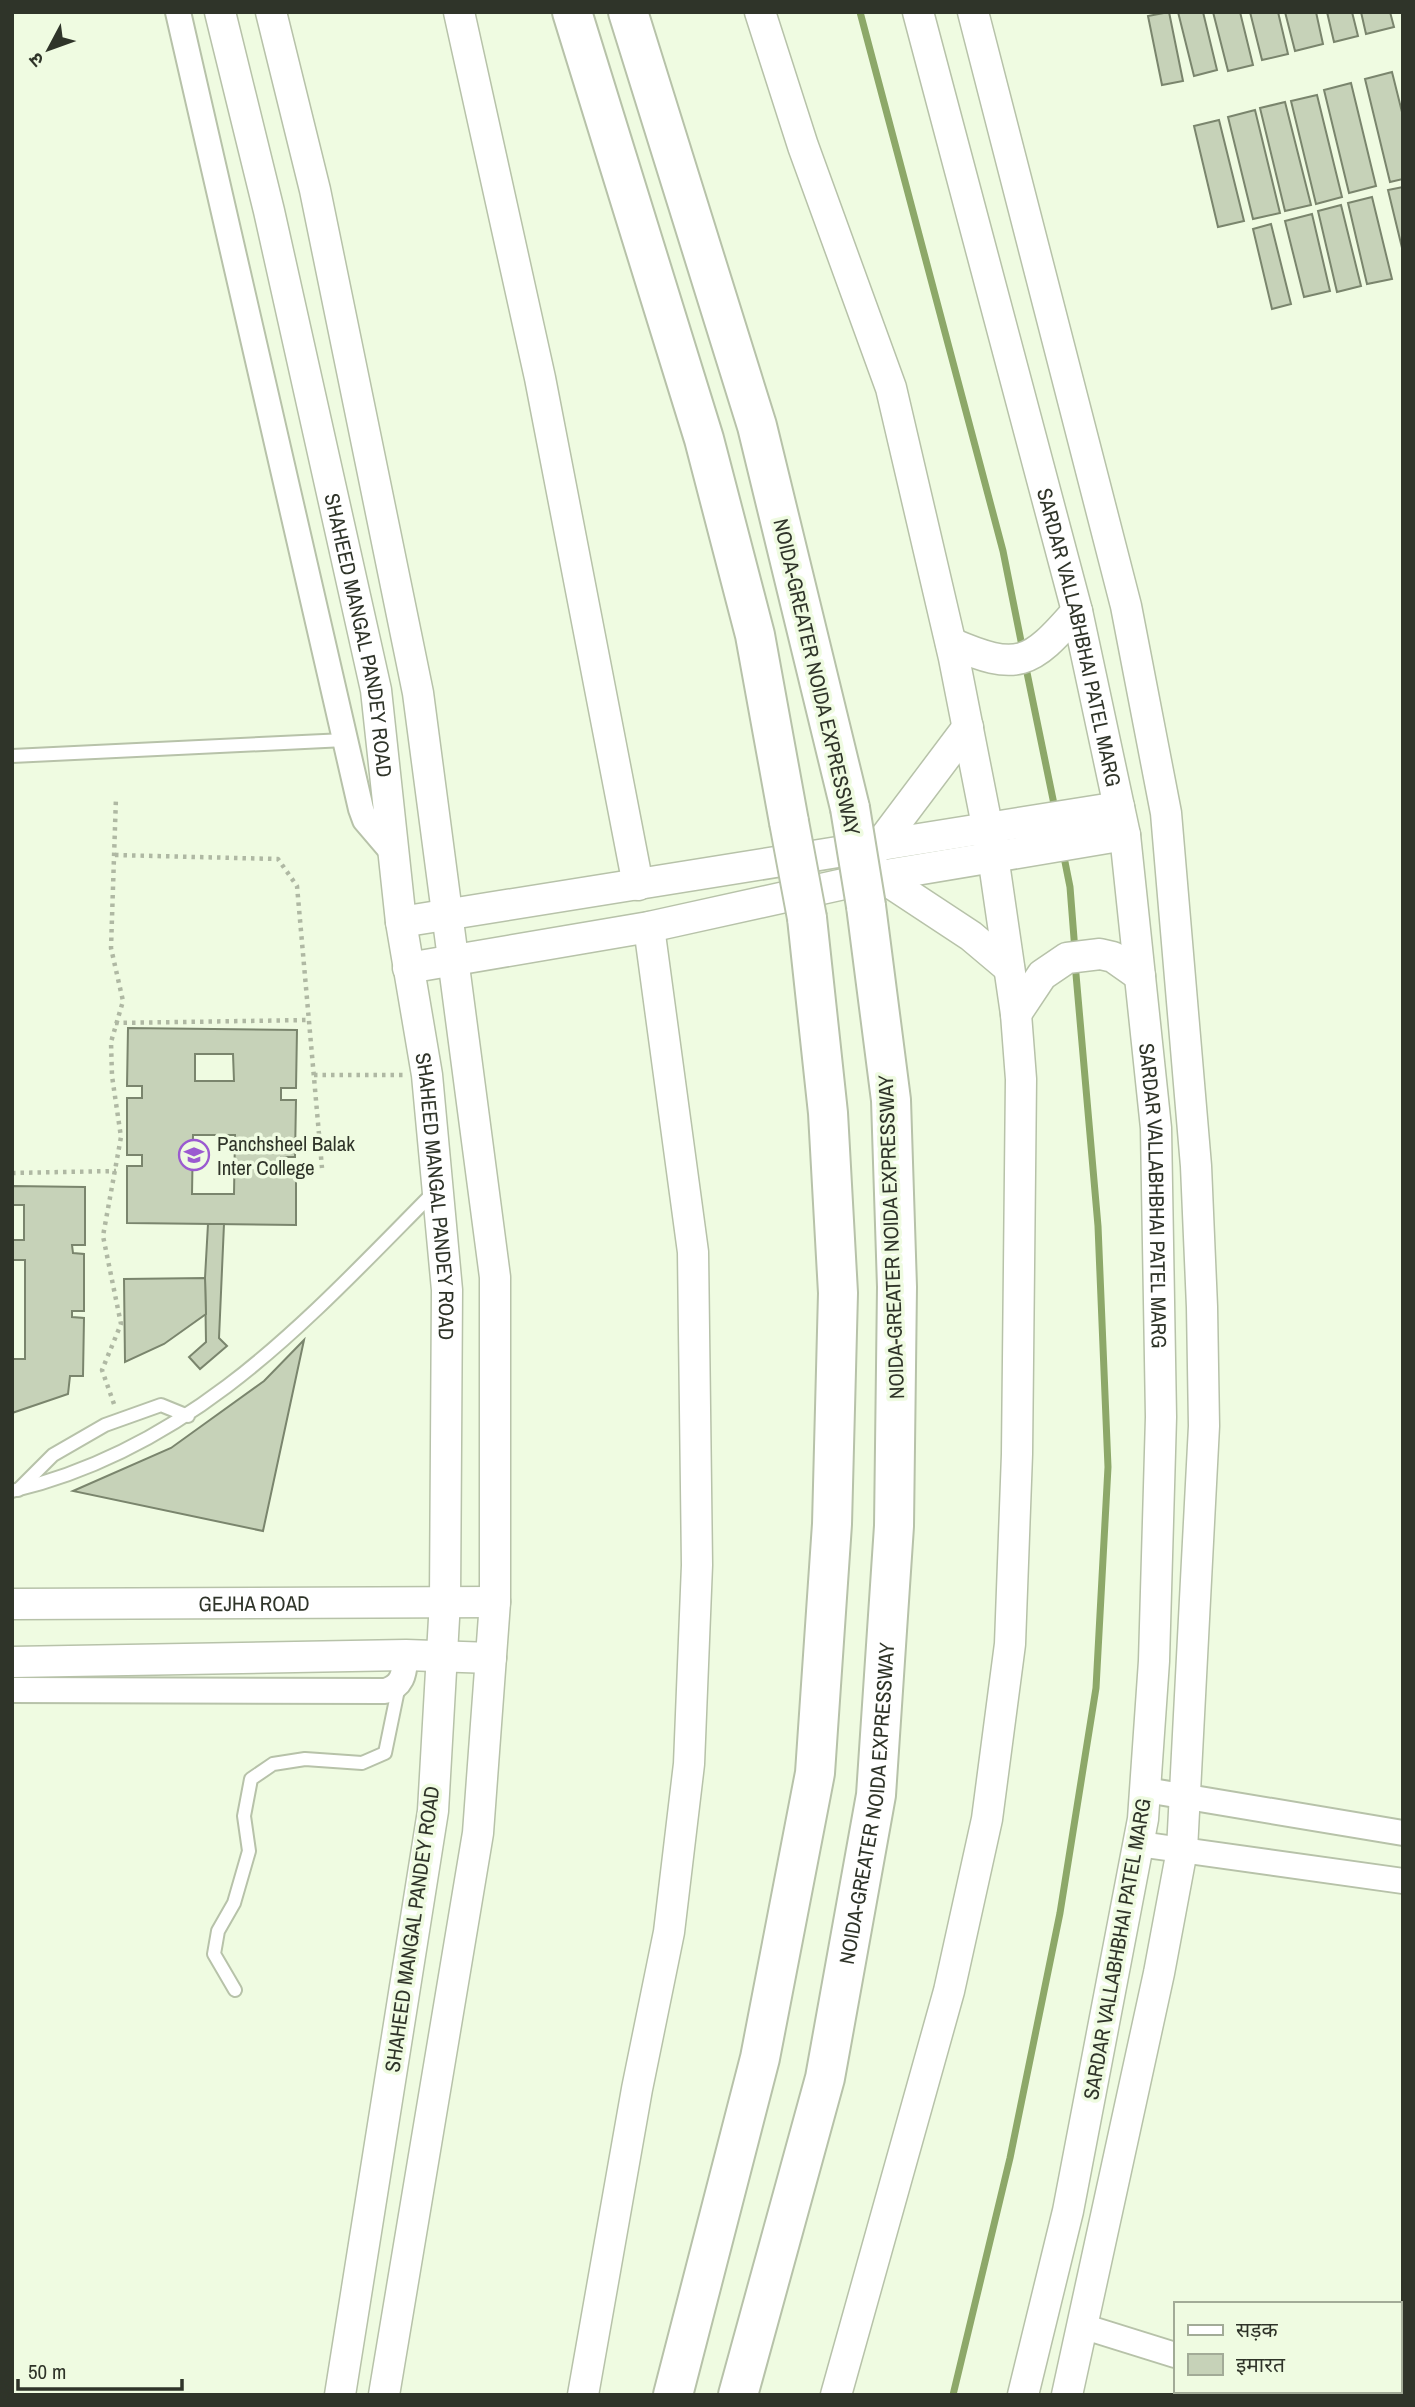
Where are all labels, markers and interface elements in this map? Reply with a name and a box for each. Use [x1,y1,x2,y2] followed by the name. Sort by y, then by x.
[14,14,84,84] north arrow
[22,47,50,73] text: उ
[1030,485,1129,789] street label: SARDAR VALLABHBHAI PATEL MARG
[318,490,400,779] street label: SHAHEED MANGAL PANDEY ROAD
[766,516,868,839] street label: NOIDA-GREATER NOIDA EXPRESSWAY
[1133,1042,1174,1349] street label: SARDAR VALLABHBHAI PATEL MARG
[409,1050,461,1340] street label: SHAHEED MANGAL PANDEY ROAD
[871,1074,911,1399] street label: NOIDA-GREATER NOIDA EXPRESSWAY
[217,1129,355,1182] place label: Panchsheel Balak Inter College
[177,1138,211,1172] school or university icon: Panchsheel Balak Inter College
[198,1588,310,1618] street label: GEJHA ROAD
[831,1641,901,1966] street label: NOIDA-GREATER NOIDA EXPRESSWAY
[378,1784,446,2074] street label: SHAHEED MANGAL PANDEY ROAD
[1076,1796,1158,2102] street label: SARDAR VALLABHBHAI PATEL MARG
[1174,2302,1401,2393] legend
[1236,2315,1278,2344] text: सड़क
[18,2348,182,2392] scale bar
[1236,2350,1286,2379] text: इमारत
[28,2357,66,2386] text: 50 m

